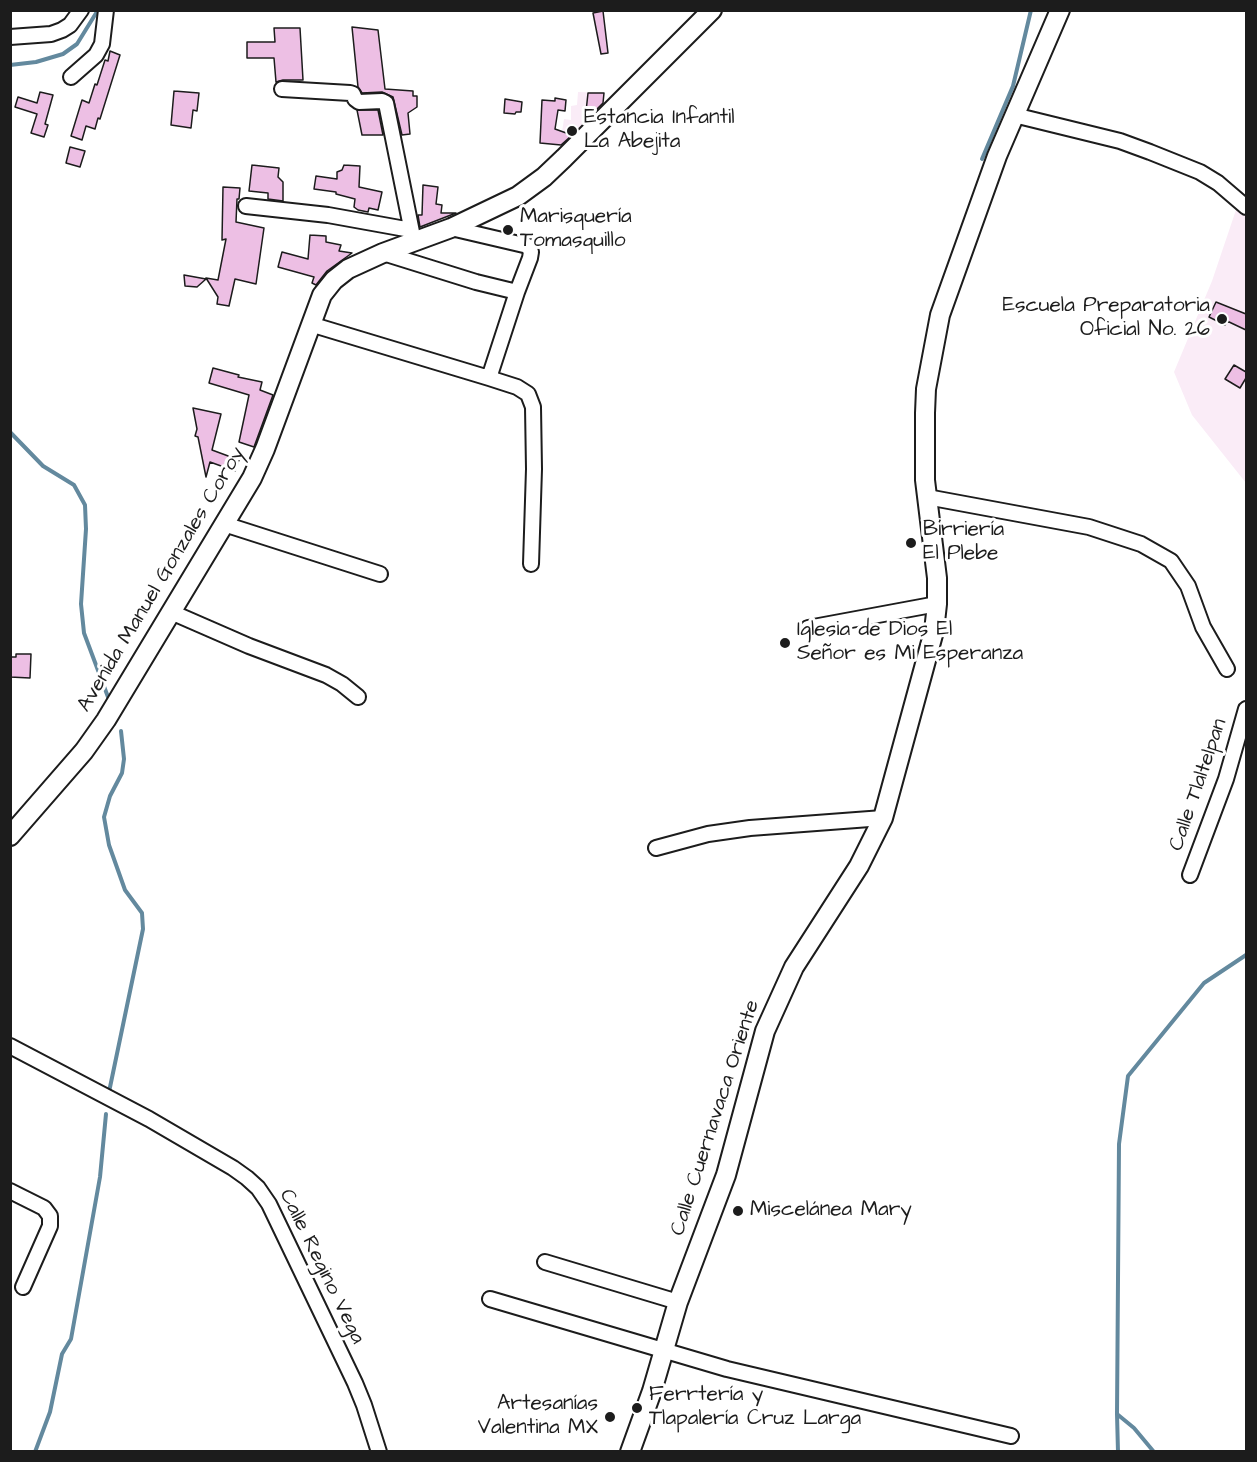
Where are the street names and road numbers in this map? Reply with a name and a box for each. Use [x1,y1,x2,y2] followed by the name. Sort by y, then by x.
[73,443,251,717] street label: Avenida Manuel Gonzales Coroy
[1165,716,1233,854] street label: Calle Tlaltelpan
[666,997,766,1239] street label: Calle Cuernavaca Oriente
[273,1186,369,1348] street label: Calle Regino Vega

